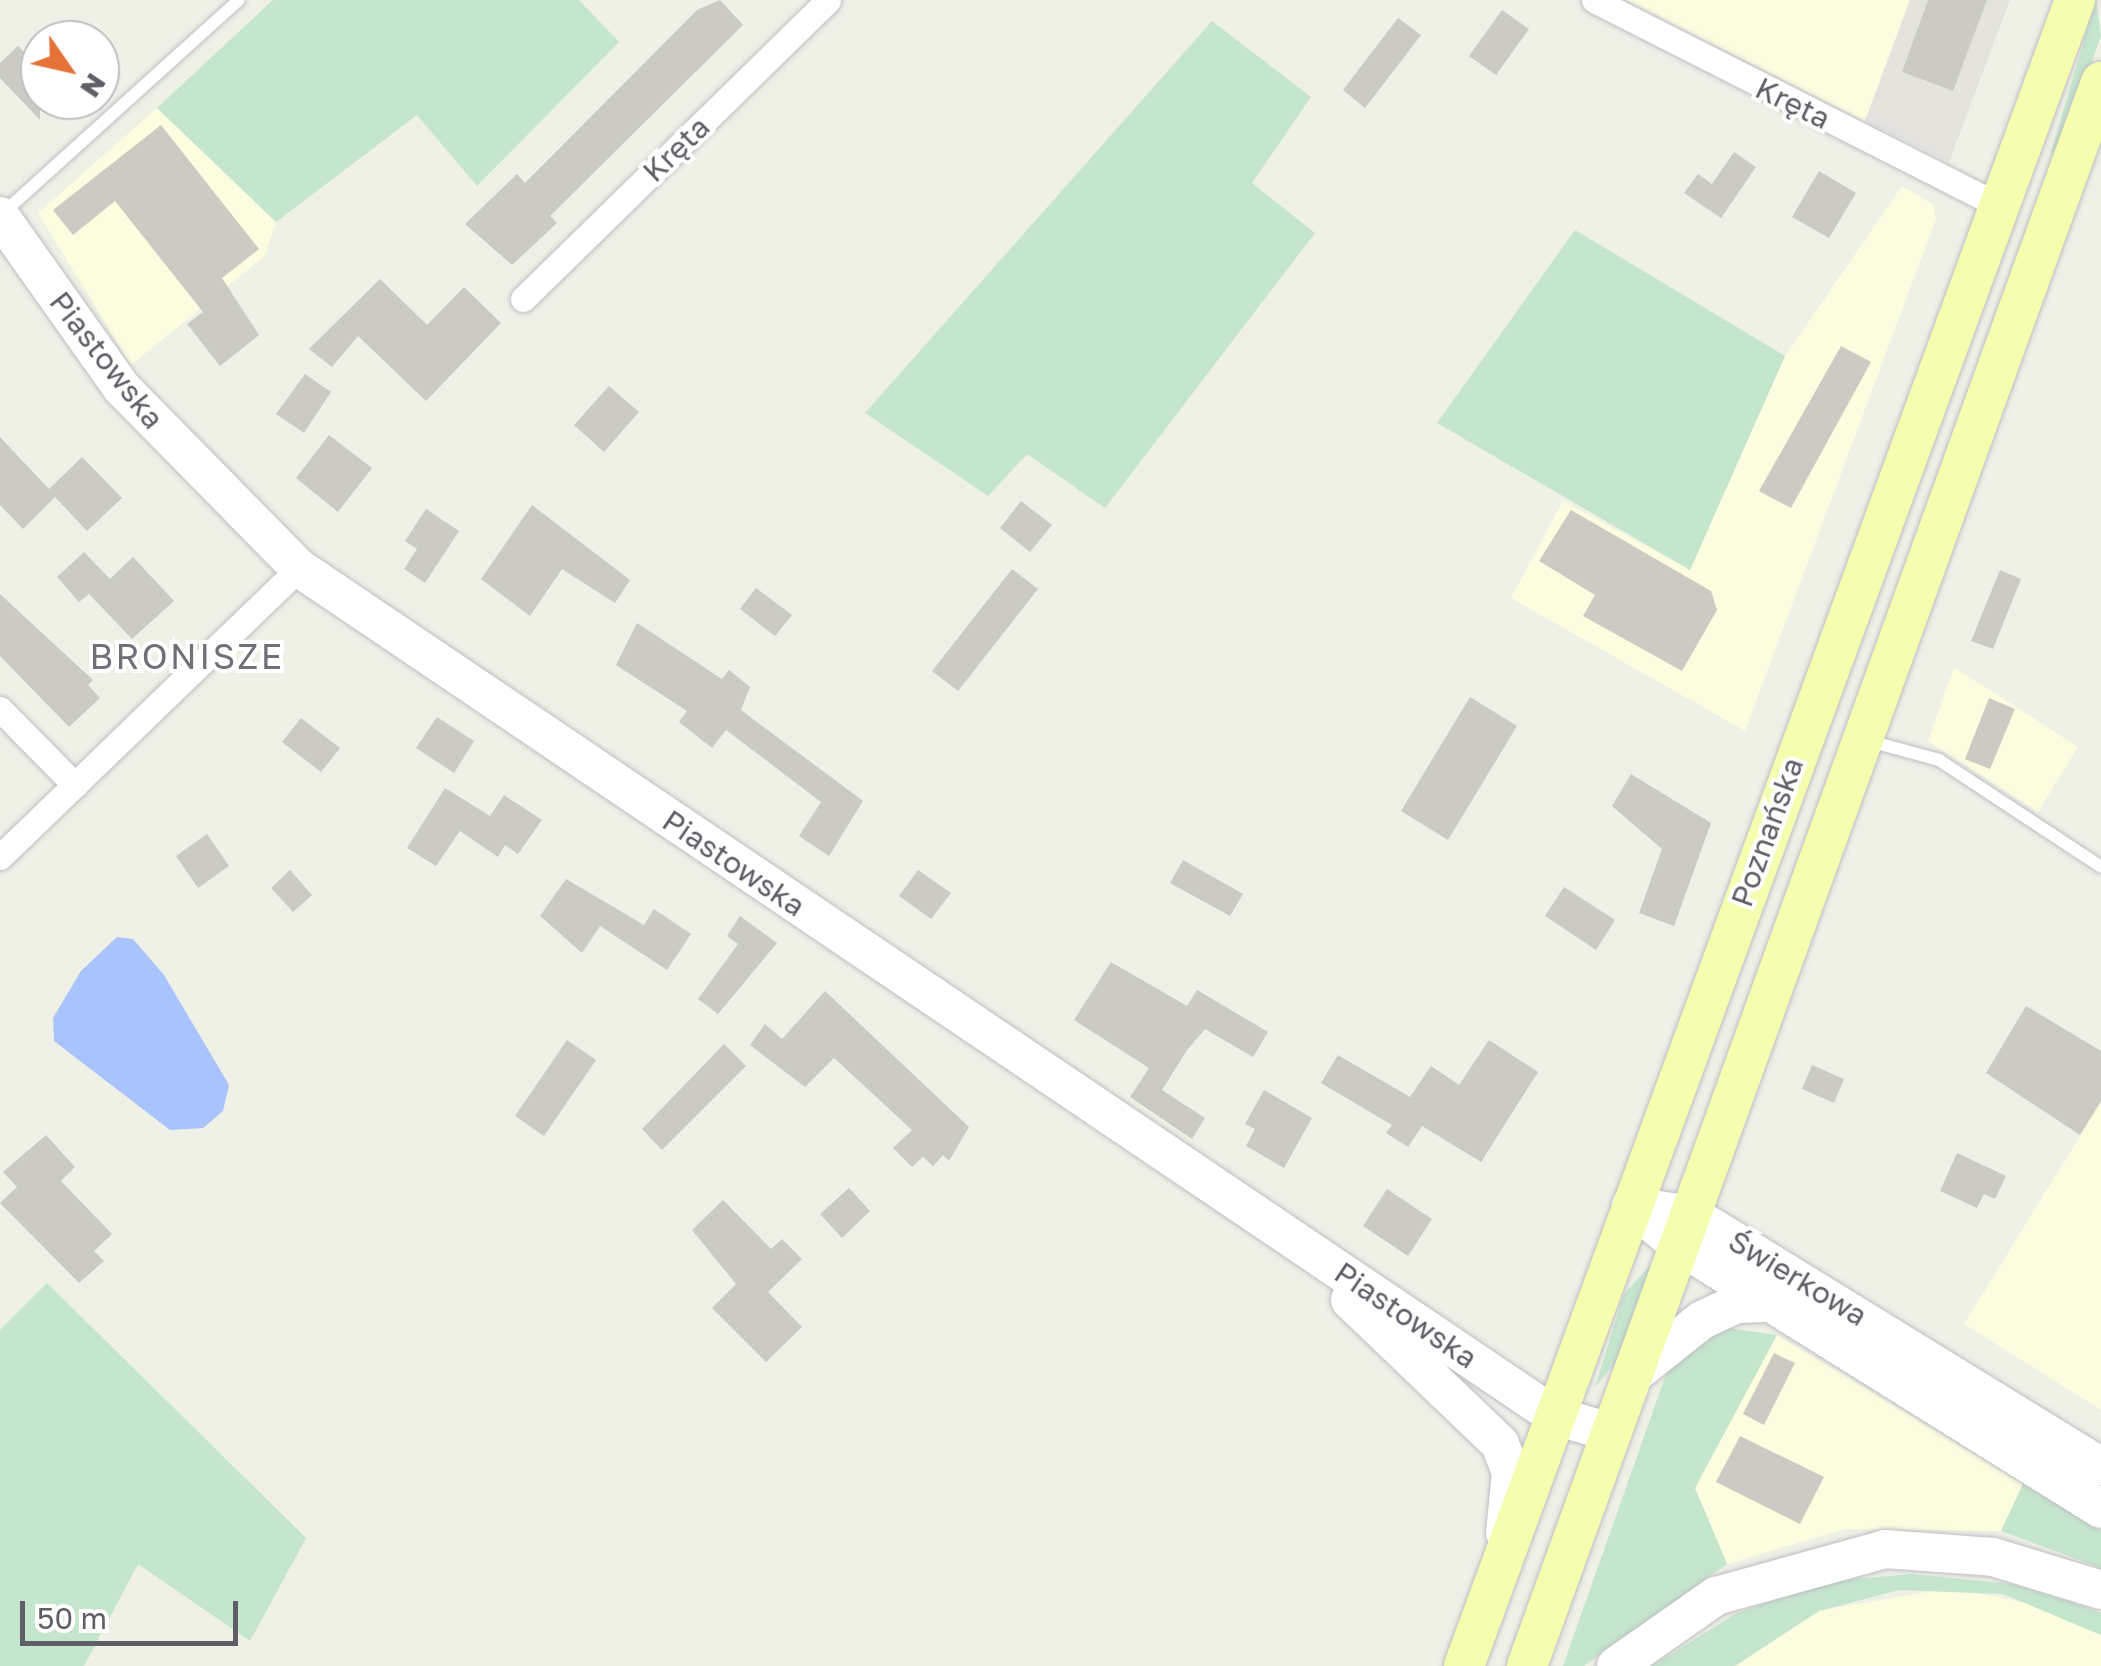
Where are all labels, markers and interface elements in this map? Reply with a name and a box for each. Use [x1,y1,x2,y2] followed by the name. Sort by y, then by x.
[20,20,120,120] north arrow
[74,68,113,104] text: N
[1750,70,1836,136] street label: Kręta
[635,109,717,189] street label: Kręta
[42,284,172,436] street label: Piastowska
[89,635,285,677] district label: BRONISZE
[1723,753,1811,911] street label: Poznańska
[656,802,812,924] street label: Piastowska
[1722,1223,1874,1333] street label: Świerkowa
[1328,1254,1484,1376] street label: Piastowska
[25,1581,242,1643] scale bar
[37,1600,107,1636] text: 50 m

